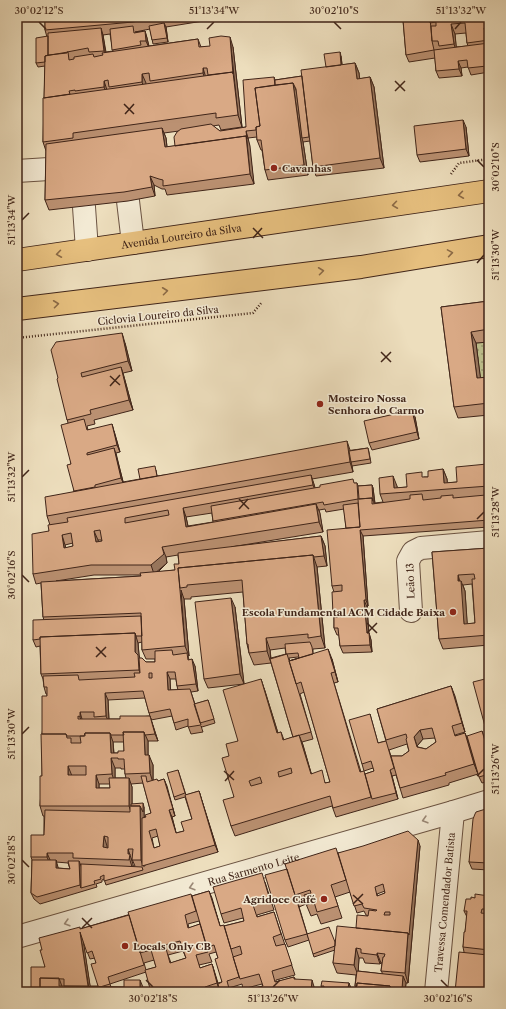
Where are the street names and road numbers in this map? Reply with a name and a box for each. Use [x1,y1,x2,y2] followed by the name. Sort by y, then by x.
[119,221,243,252] street label: Avenida Loureiro da Silva
[97,303,220,328] street label: Ciclovia Loureiro da Silva
[403,563,418,599] street label: Leão 13
[432,831,458,973] street label: Travessa Comendador Batista
[206,850,301,889] street label: Rua Sarmento Leite

